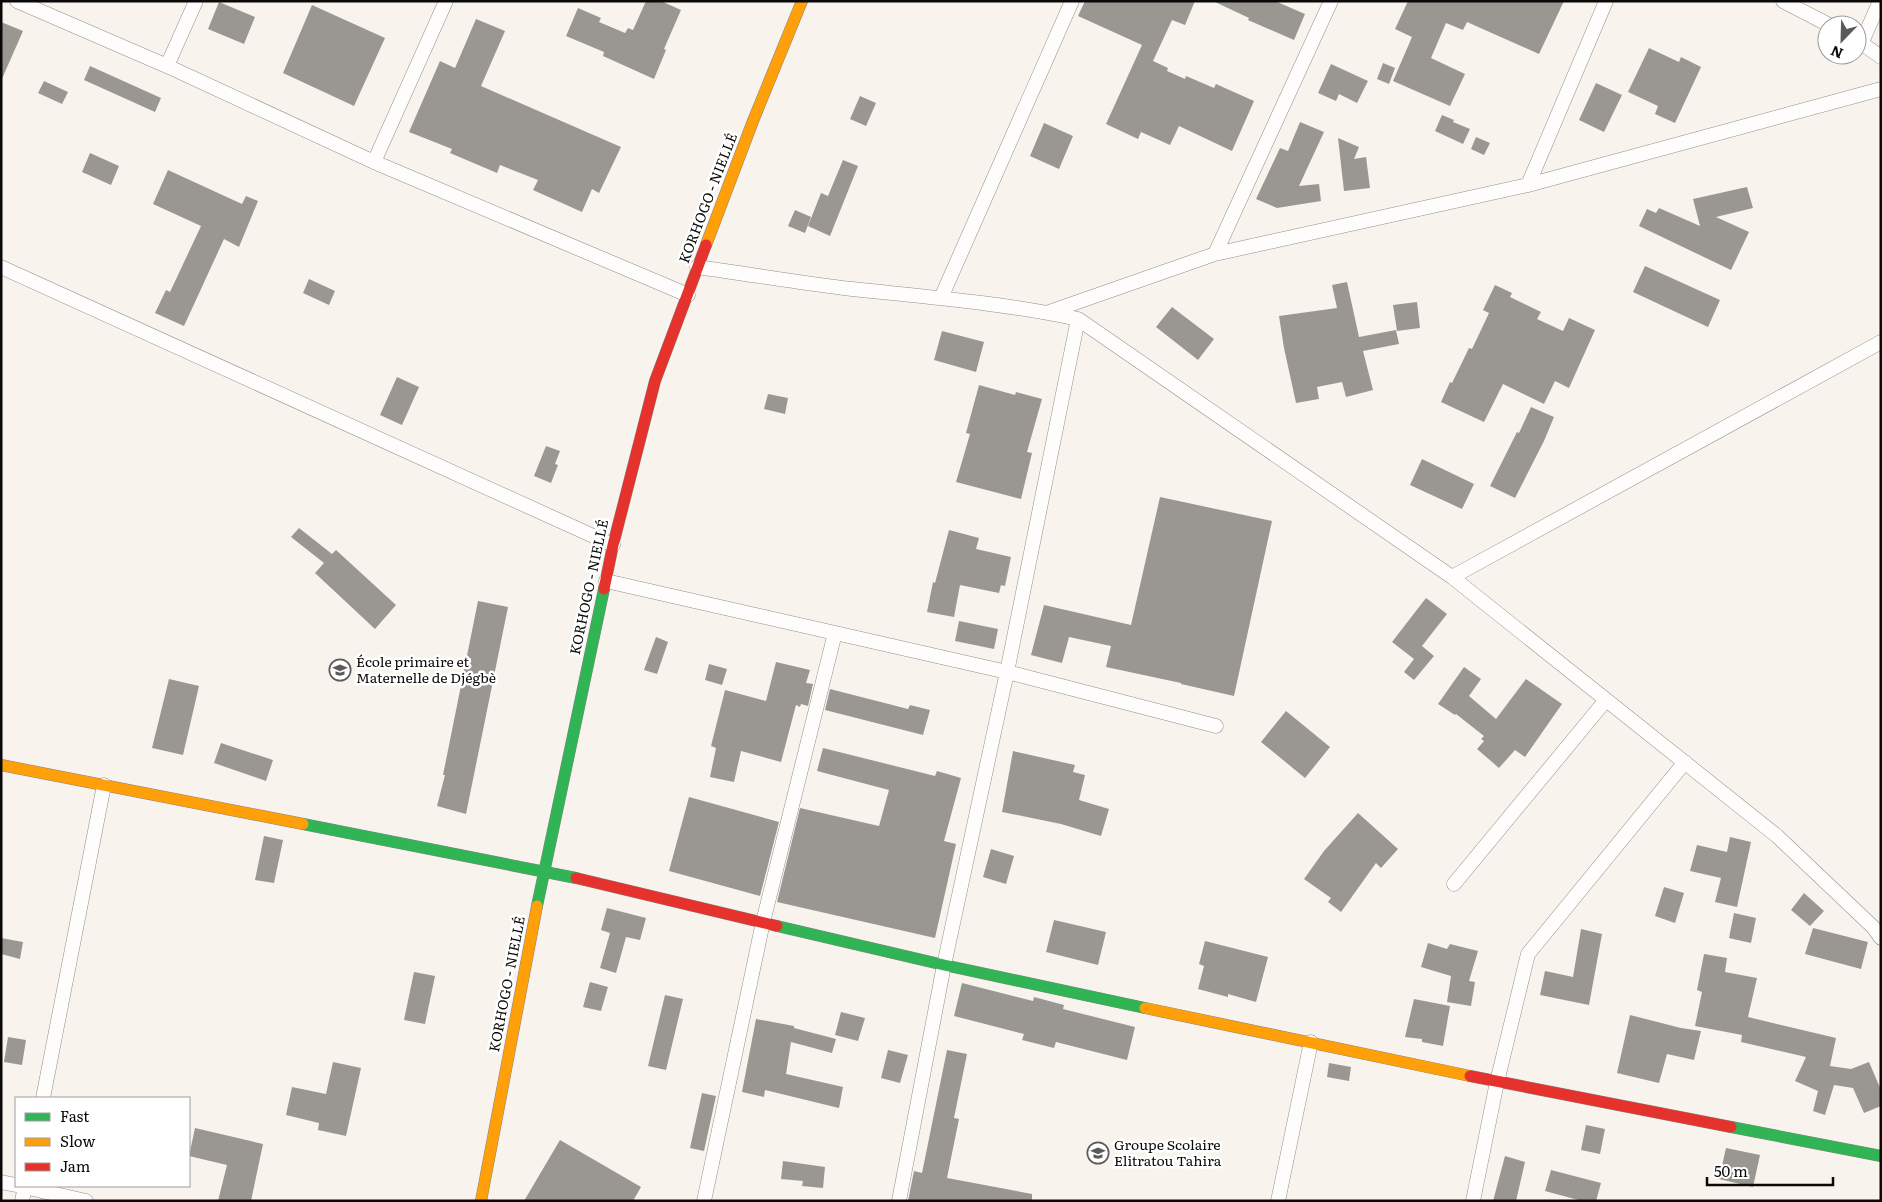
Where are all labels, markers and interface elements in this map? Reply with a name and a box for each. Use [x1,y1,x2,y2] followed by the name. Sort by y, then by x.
[1817,15,1867,65] north arrow
[1827,41,1846,64] text: N
[673,130,741,266] street label: KORHOGO - NIELLÉ
[564,517,612,656] street label: KORHOGO - NIELLÉ
[356,651,496,687] place label: École primaire et Maternelle de Djégbè
[328,658,352,682] school or university icon: École primaire et Maternelle de Djégbè
[483,914,529,1053] street label: KORHOGO - NIELLÉ
[15,1097,190,1187] legend
[60,1104,89,1127] text: Fast
[60,1129,95,1152] text: Slow
[1114,1134,1222,1170] place label: Groupe Scolaire Elitratou Tahira
[1086,1141,1110,1165] school or university icon: Groupe Scolaire Elitratou Tahira
[60,1154,91,1177] text: Jam
[1707,1154,1833,1186] scale bar
[1714,1159,1748,1182] text: 50 m

